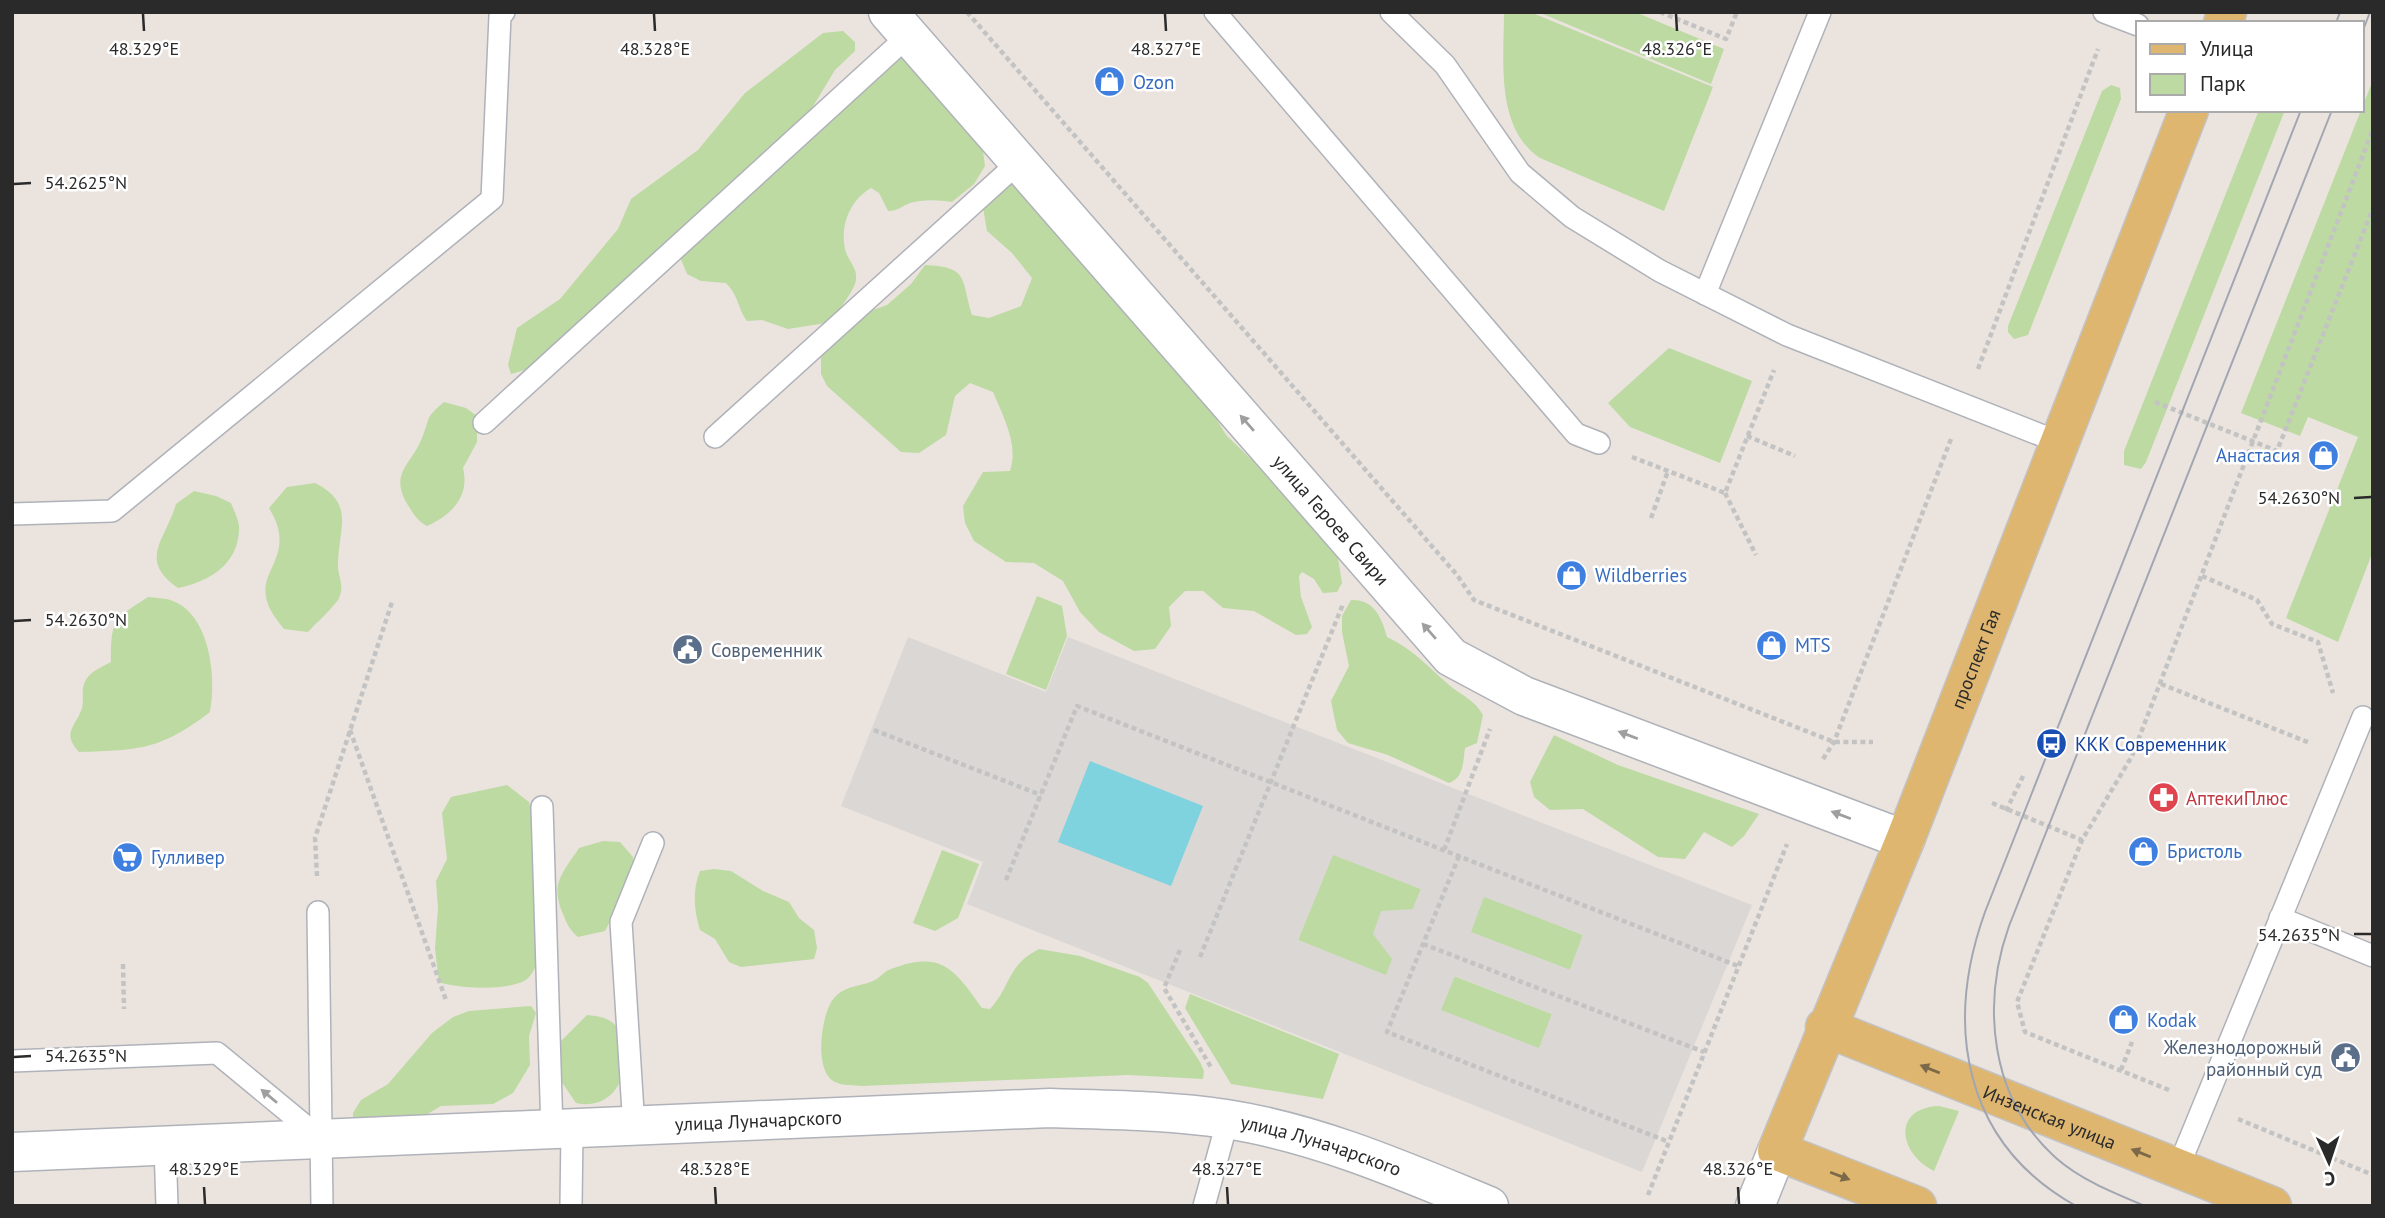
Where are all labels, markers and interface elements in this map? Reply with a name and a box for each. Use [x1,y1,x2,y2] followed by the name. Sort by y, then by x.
[2136,21,2364,112] legend
[2200,35,2254,62] text: Улица
[109,37,179,60] text: 48.329°E
[620,37,690,60] text: 48.328°E
[1131,37,1201,60] text: 48.327°E
[1642,37,1712,60] text: 48.326°E
[1093,65,1127,99] shop icon: Ozon
[1133,70,1174,94] place label: Ozon
[2200,70,2246,97] text: Парк
[45,171,127,194] text: 54.2625°N
[1239,414,1255,432] one-way arrow
[2306,438,2340,472] shop icon: Анастасия
[2216,443,2300,467] place label: Анастасия
[1268,450,1395,590] street label: улица Героев Свири
[2258,486,2340,509] text: 54.2630°N
[1555,558,1589,592] shop icon: Wildberries
[1595,563,1687,587] place label: Wildberries
[1945,606,2006,712] street label: проспект Гая
[45,608,127,631] text: 54.2630°N
[1422,623,1437,640] one-way arrow
[1755,628,1789,662] shop icon: MTS
[671,633,705,667] public building icon: Современник
[1795,633,1831,657] place label: MTS
[711,638,823,662] place label: Современник
[2035,727,2069,761] bus stop icon: ККК Современник
[1618,729,1639,740] one-way arrow
[2075,732,2227,756] place label: ККК Современник
[2146,781,2180,815] pharmacy icon: АптекиПлюс
[2186,786,2288,810] place label: АптекиПлюс
[1830,810,1851,821] one-way arrow
[2127,834,2161,868] shop icon: Бристоль
[2167,839,2242,863] place label: Бристоль
[111,840,145,874] supermarket icon: Гулливер
[151,845,225,869] place label: Гулливер
[2258,923,2340,946] text: 54.2635°N
[2107,1003,2141,1037] shop icon: Kodak
[2147,1008,2197,1032] place label: Kodak
[2163,1035,2322,1081] place label: Железнодорожный районный суд
[2328,1041,2362,1075] public building icon: Железнодорожный районный суд
[45,1044,127,1067] text: 54.2635°N
[1919,1063,1940,1074] one-way arrow
[1980,1080,2120,1154] street label: Инзенская улица
[261,1089,278,1104] one-way arrow
[674,1105,842,1136] street label: улица Луначарского
[1239,1110,1405,1181] street label: улица Луначарского
[2294,1127,2364,1197] north arrow
[2130,1148,2151,1159] one-way arrow
[169,1157,239,1180] text: 48.329°E
[680,1157,750,1180] text: 48.328°E
[1192,1157,1262,1180] text: 48.327°E
[1703,1157,1773,1180] text: 48.326°E
[2324,1167,2336,1191] text: С
[1830,1170,1851,1181] one-way arrow

